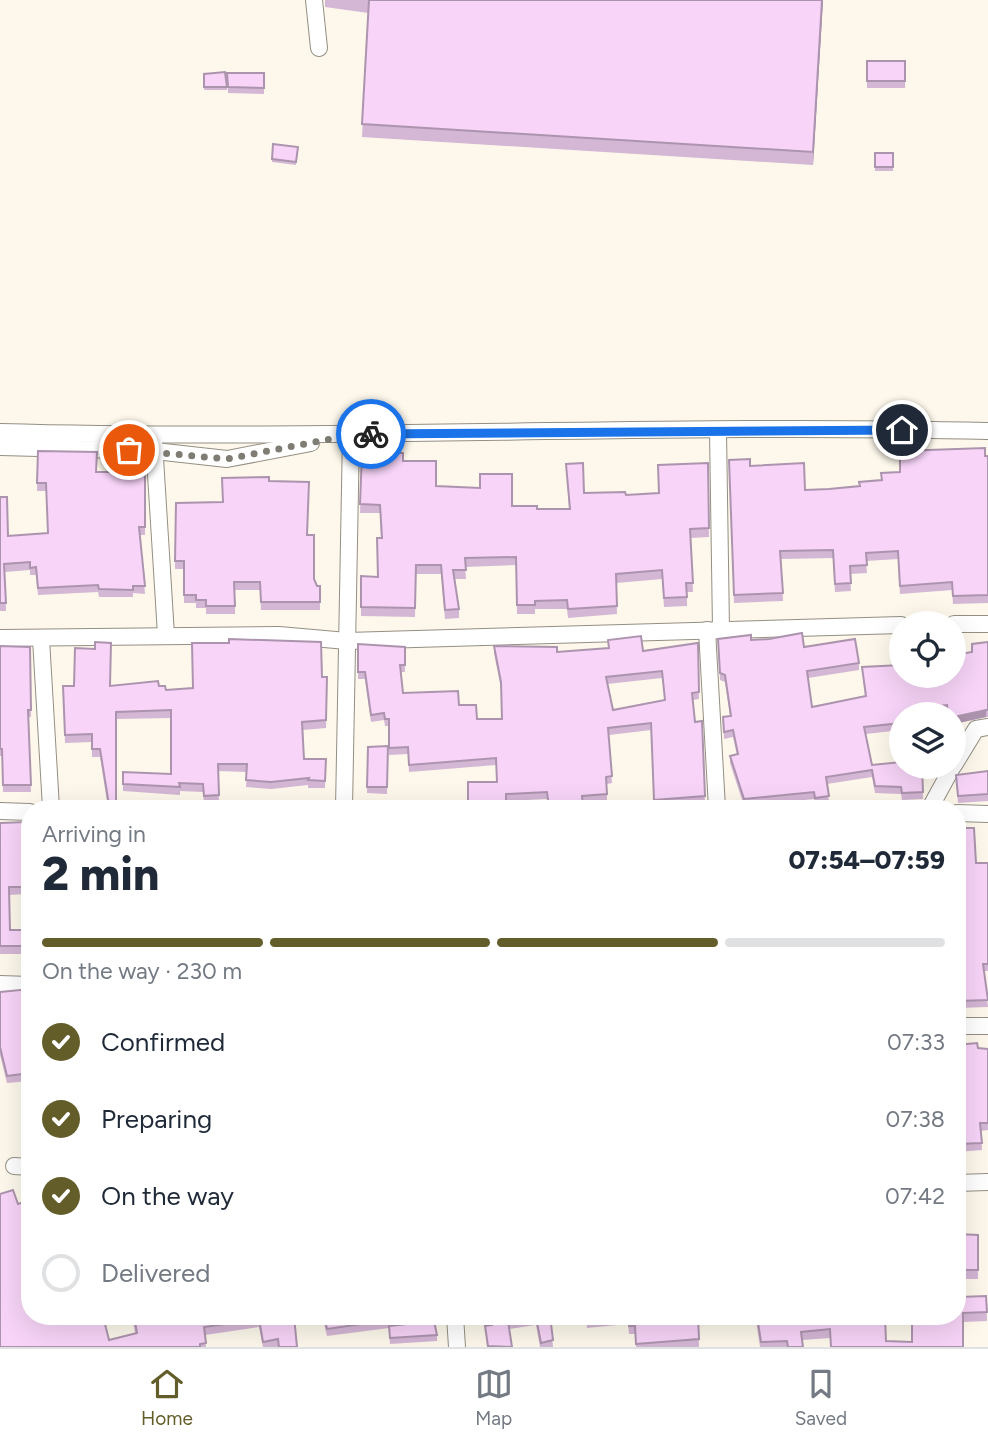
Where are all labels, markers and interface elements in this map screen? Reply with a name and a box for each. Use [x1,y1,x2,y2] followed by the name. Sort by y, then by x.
[336,399,406,469] courier
[872,400,932,460] pin
[883,411,921,449] icon: home
[352,415,390,453] icon: bike
[99,420,159,480] pin
[110,431,148,469] icon: bag
[889,611,966,779] map controls
[889,611,966,688] button: locate
[889,702,966,779] button: layers
[42,820,146,848] text: Arriving in
[788,844,945,876] text: 07:54–07:59
[42,846,159,902] text: 2 min
[42,957,242,985] text: On the way · 230 m
[42,1023,80,1061] icon: check
[101,1026,225,1058] text: Confirmed
[887,1028,945,1056] text: 07:33
[42,1100,80,1138] icon: check
[101,1103,212,1135] text: Preparing
[885,1105,945,1133] text: 07:38
[42,1177,80,1215] icon: check
[101,1180,234,1212] text: On the way
[885,1182,945,1210] text: 07:42
[101,1257,210,1289] text: Delivered
[141,1365,193,1430] tab: Home
[475,1365,513,1430] tab: Map
[795,1365,847,1430] tab: Saved

